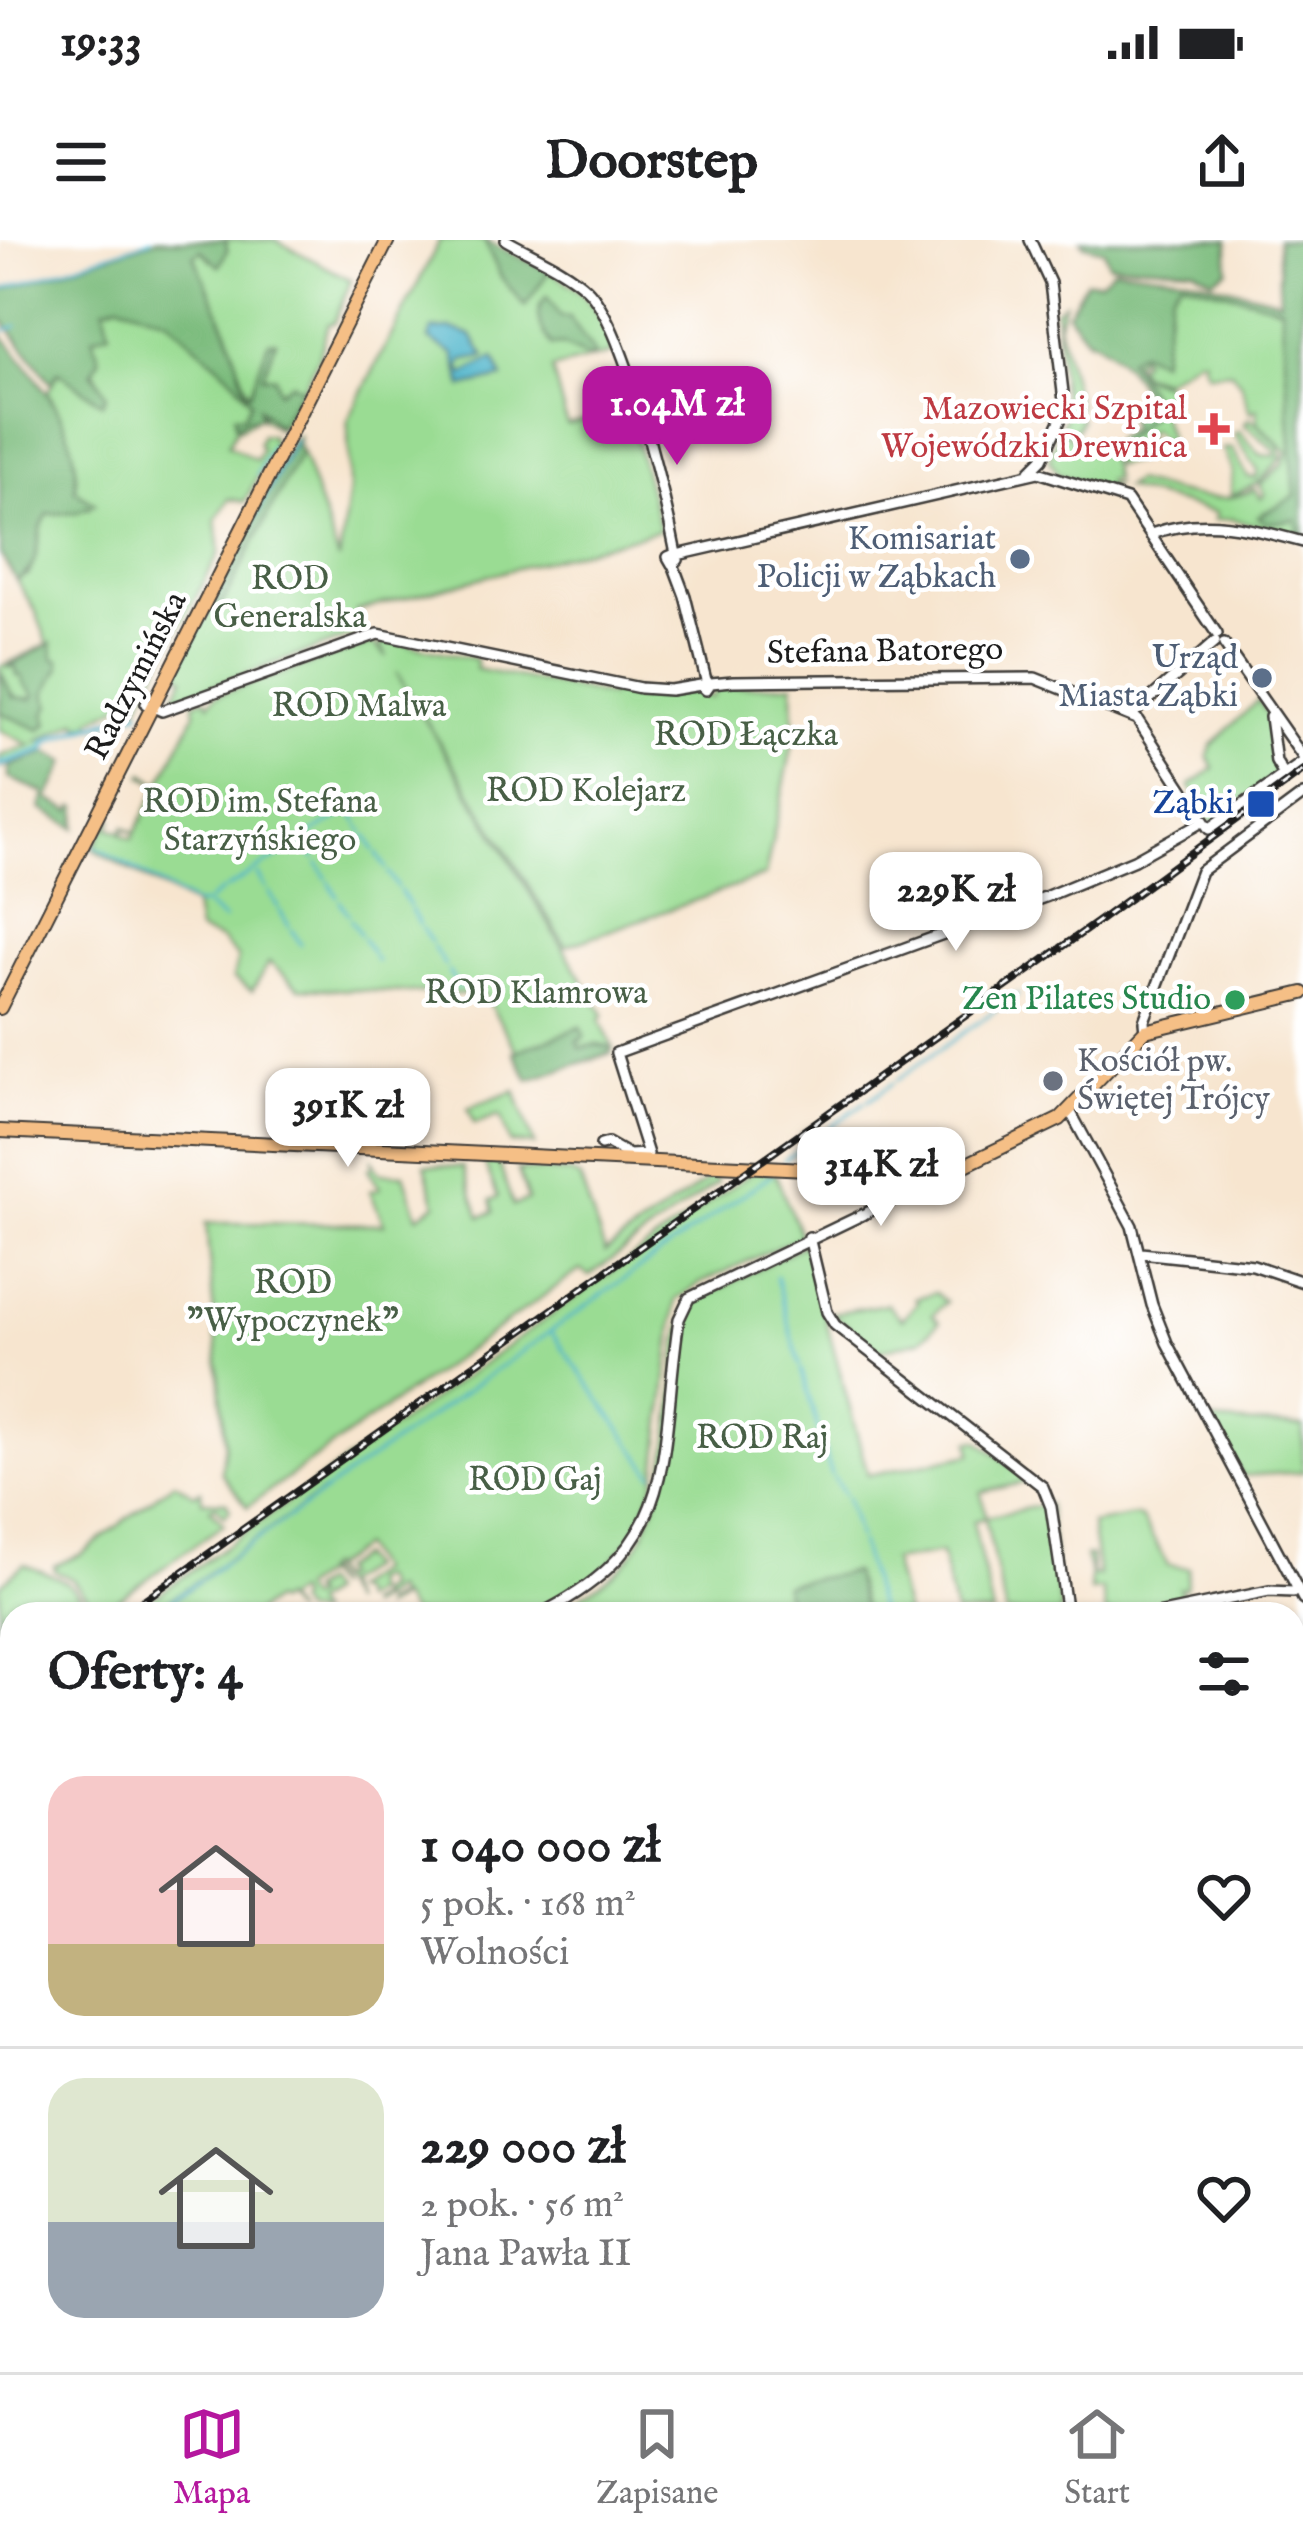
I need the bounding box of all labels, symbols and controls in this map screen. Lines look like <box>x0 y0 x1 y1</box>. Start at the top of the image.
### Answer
text: 19:33 <box>60 14 142 71</box>
text: Doorstep <box>545 128 758 197</box>
icon: menu <box>48 129 114 195</box>
icon: share <box>1189 129 1255 195</box>
pin: 1.04M zł <box>553 366 801 468</box>
text: 1.04M zł <box>609 380 745 429</box>
place label: Mazowiecki Szpital Wojewódzki Drewnica <box>881 389 1188 469</box>
marker: Mazowiecki Szpital Wojewódzki Drewnica <box>1198 413 1230 445</box>
place label: Komisariat Policji w Ząbkach <box>757 519 996 599</box>
marker: Komisariat Policji w Ząbkach <box>1007 546 1033 572</box>
park label: ROD Generalska <box>213 559 367 639</box>
street label: Radzymińska <box>77 584 198 767</box>
street label: Stefana Batorego <box>766 629 1004 675</box>
place label: Urząd Miasta Ząbki <box>1058 638 1238 718</box>
marker: Urząd Miasta Ząbki <box>1249 665 1275 691</box>
park label: ROD Malwa <box>272 686 447 728</box>
park label: ROD Łączka <box>654 715 839 757</box>
park label: ROD Kolejarz <box>486 771 686 813</box>
park label: ROD im. Stefana Starzyńskiego <box>142 782 378 862</box>
place label: Ząbki <box>1153 783 1234 825</box>
marker: Ząbki <box>1245 788 1277 820</box>
pin: 229K zł <box>845 852 1067 954</box>
text: 229K zł <box>896 866 1016 915</box>
park label: ROD Klamrowa <box>424 973 648 1015</box>
place label: Zen Pilates Studio <box>962 979 1211 1021</box>
marker: Zen Pilates Studio <box>1222 987 1248 1013</box>
place label: Kościół pw. Świętej Trójcy <box>1077 1041 1271 1121</box>
pin: 391K zł <box>237 1068 459 1170</box>
marker: Kościół pw. Świętej Trójcy <box>1040 1068 1066 1094</box>
text: 391K zł <box>292 1082 404 1131</box>
pin: 314K zł <box>770 1127 992 1229</box>
text: 314K zł <box>824 1141 938 1190</box>
park label: ROD "Wypoczynek" <box>187 1263 399 1343</box>
park label: ROD Raj <box>696 1418 828 1460</box>
park label: ROD Gaj <box>468 1460 602 1502</box>
icon: filters <box>1191 1641 1257 1707</box>
text: Oferty: 4 <box>48 1642 243 1707</box>
text: 1 040 000 zł <box>420 1815 660 1880</box>
icon: home <box>144 1824 288 1968</box>
icon: heart <box>1191 1863 1257 1929</box>
text: 5 pok. · 168 m² <box>420 1880 636 1929</box>
text: Wolności <box>420 1929 569 1978</box>
text: 229 000 zł <box>420 2116 625 2181</box>
icon: home <box>144 2126 288 2270</box>
icon: heart <box>1191 2165 1257 2231</box>
text: 2 pok. · 56 m² <box>420 2181 624 2230</box>
text: Jana Pawła II <box>420 2230 632 2279</box>
tab: Mapa <box>173 2401 250 2515</box>
tab: Zapisane <box>596 2401 719 2515</box>
tab: Start <box>1064 2401 1130 2515</box>

